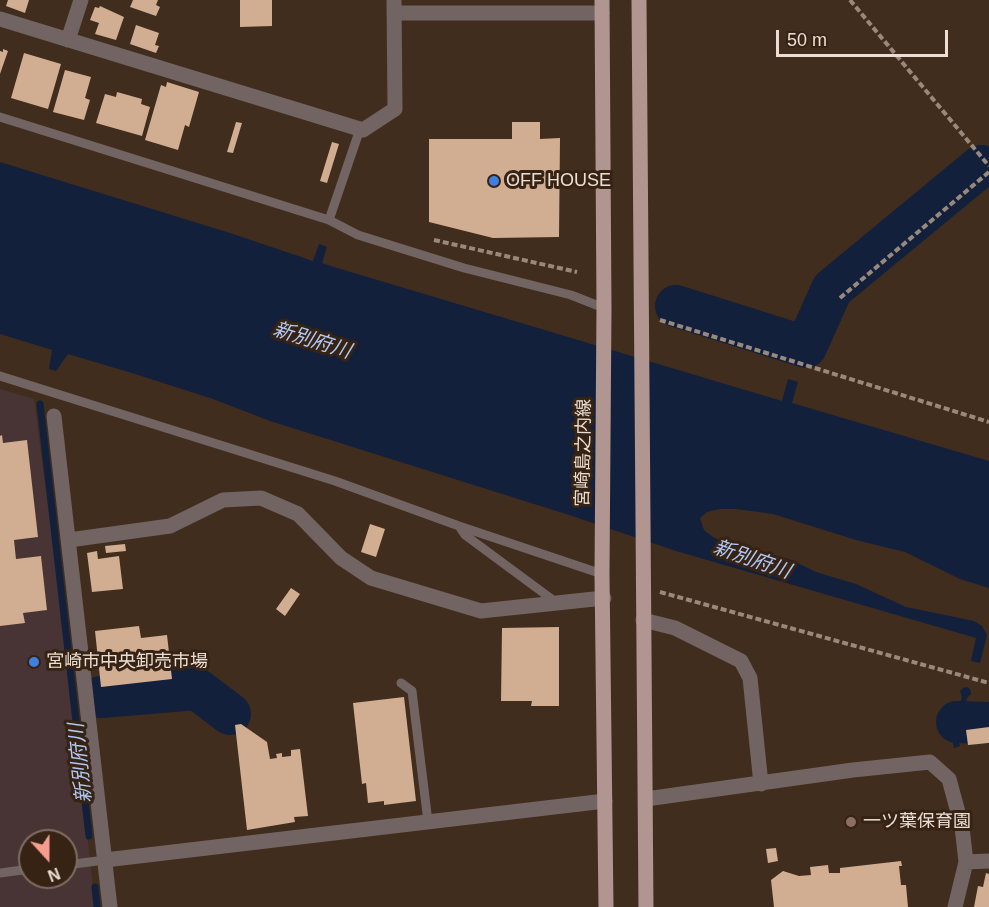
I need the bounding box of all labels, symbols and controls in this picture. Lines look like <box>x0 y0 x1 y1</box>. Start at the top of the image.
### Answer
scale bar <box>779 18 952 56</box>
text: 50 m <box>787 30 827 50</box>
place label: OFF HOUSE <box>506 170 611 192</box>
marker: OFF HOUSE <box>487 174 501 188</box>
water label: 新別府川 <box>270 318 354 364</box>
street label: 宮崎島之内線 <box>572 399 596 507</box>
water label: 新別府川 <box>710 536 794 584</box>
place label: 宮崎市中央卸売市場 <box>46 651 208 673</box>
marker: 宮崎市中央卸売市場 <box>27 655 41 669</box>
water label: 新別府川 <box>65 722 97 804</box>
place label: 一ツ葉保育園 <box>863 811 971 833</box>
marker: 一ツ葉保育園 <box>844 815 858 829</box>
north arrow <box>18 829 78 889</box>
text: N <box>45 864 62 884</box>

